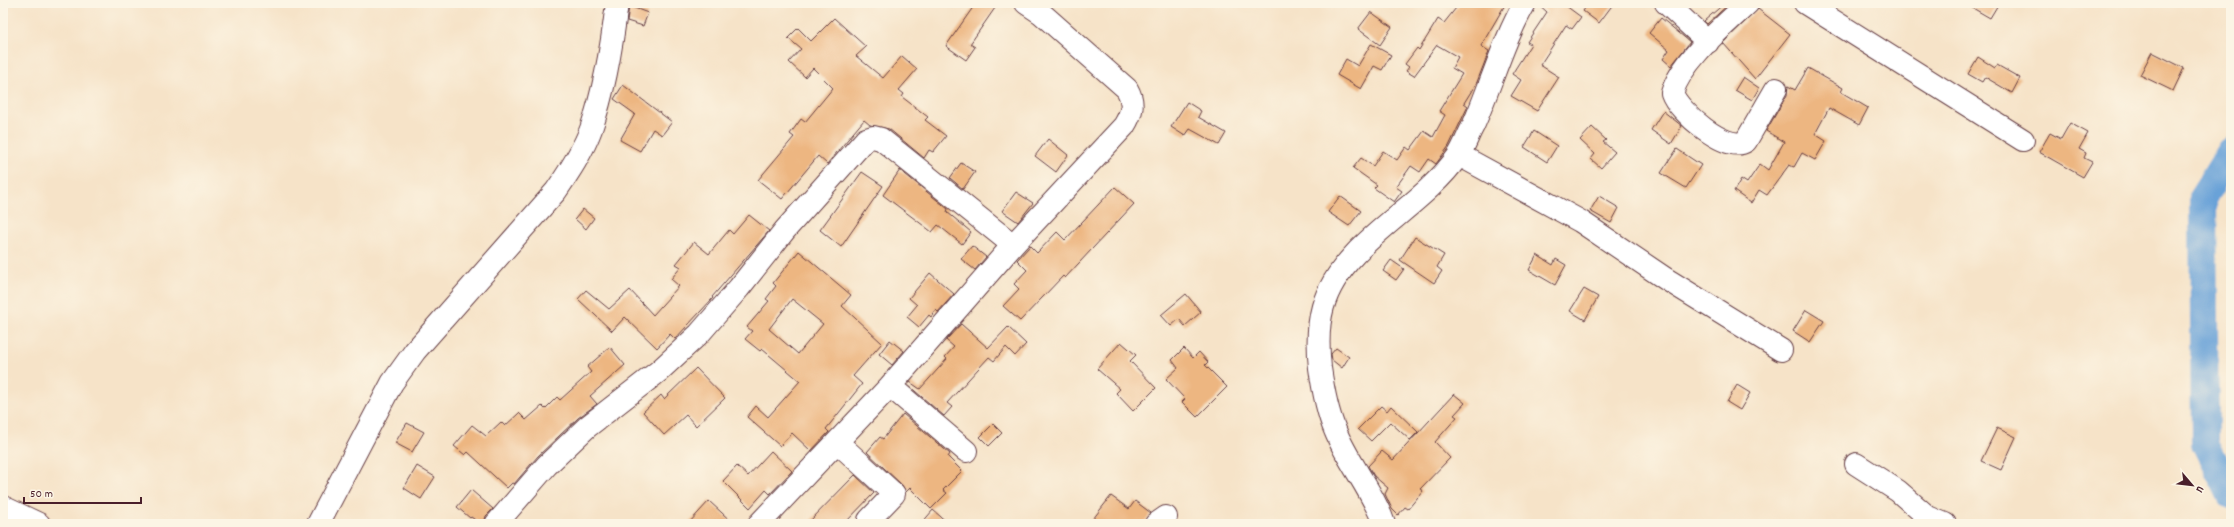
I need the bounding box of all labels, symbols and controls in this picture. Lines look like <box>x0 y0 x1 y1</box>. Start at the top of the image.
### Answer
north arrow <box>2172 465 2212 505</box>
scale bar <box>24 479 141 505</box>
text: U <box>2191 483 2207 495</box>
text: 50 m <box>30 486 53 503</box>

